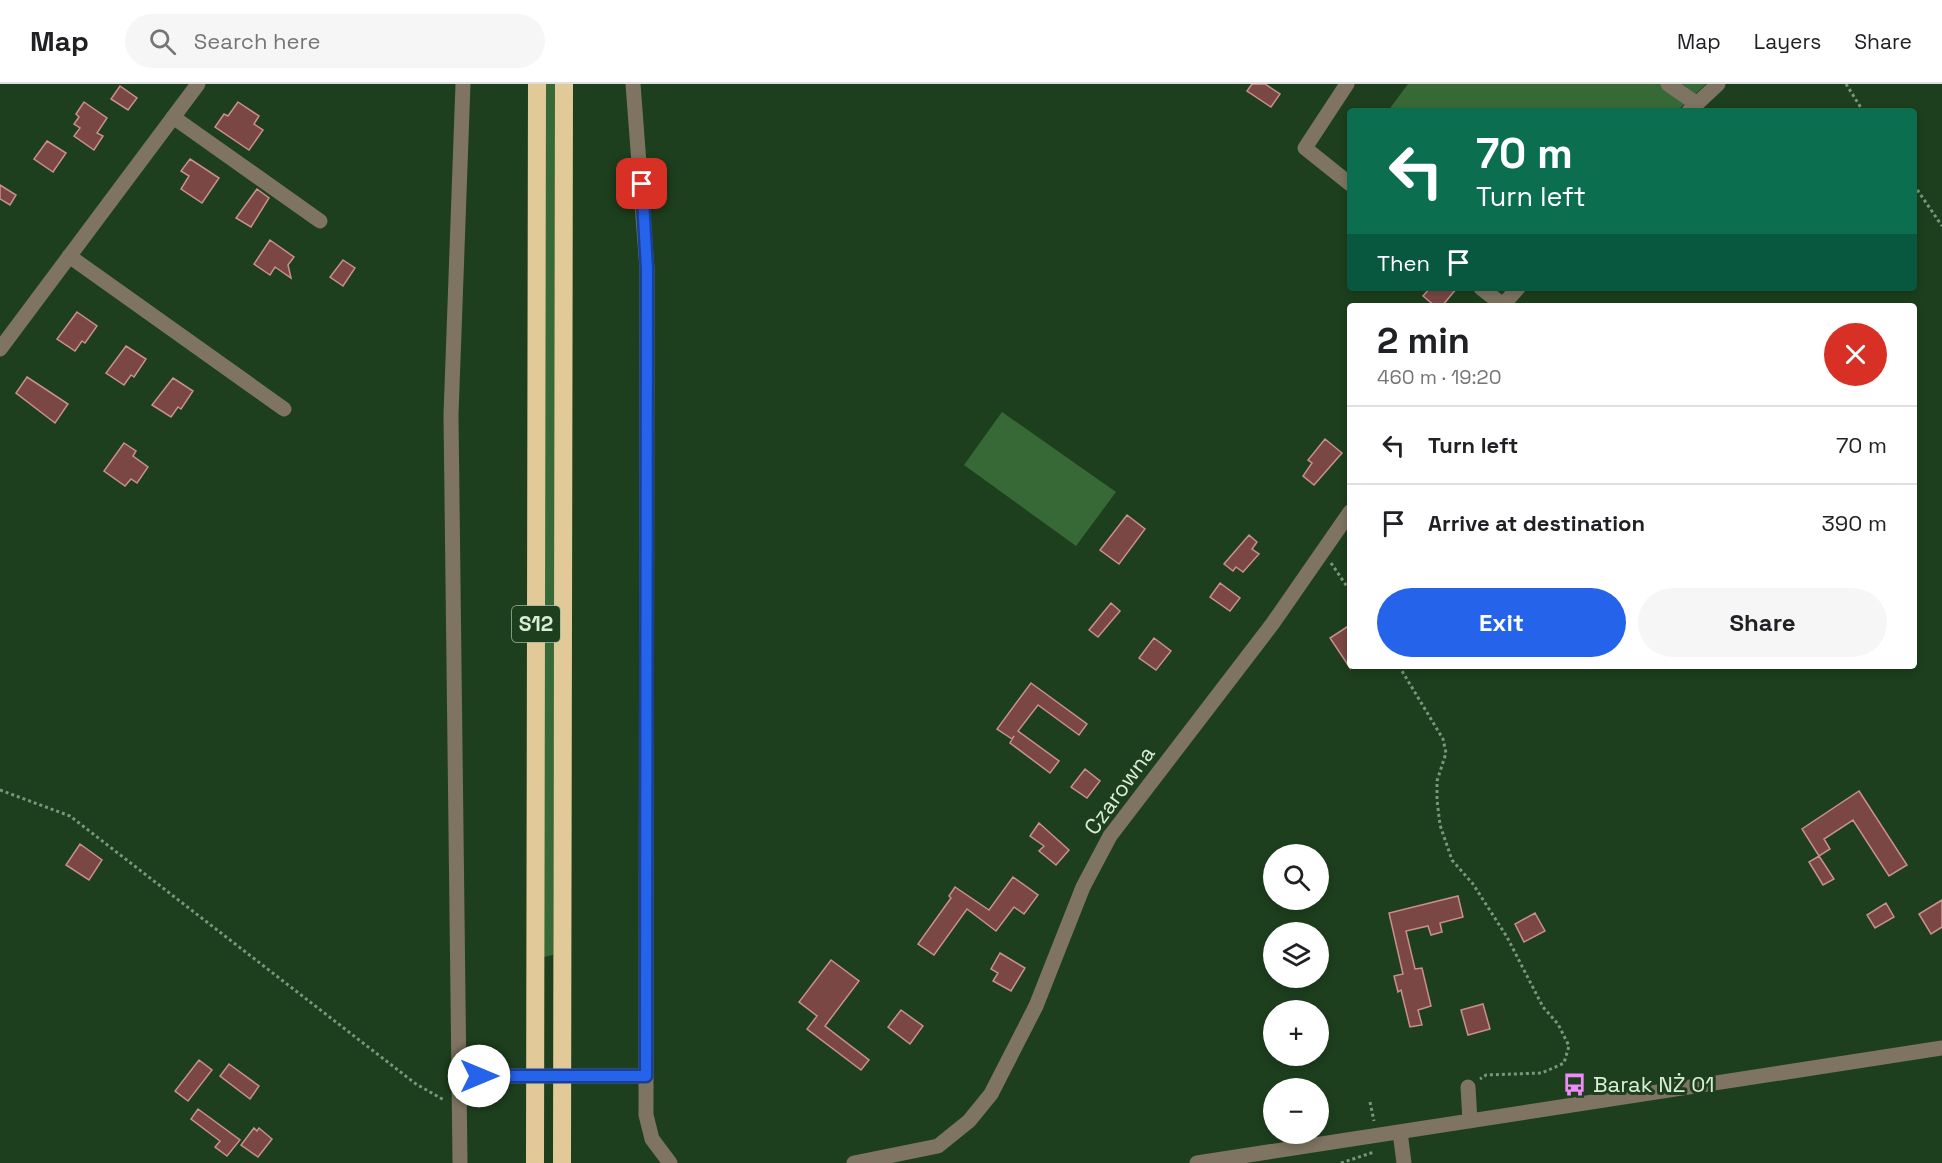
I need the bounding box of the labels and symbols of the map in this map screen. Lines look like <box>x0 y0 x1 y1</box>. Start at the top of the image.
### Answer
pin <box>616 158 667 209</box>
road number: S12 <box>512 606 560 642</box>
street label: Czarowna <box>1077 740 1161 840</box>
position arrow <box>447 1044 511 1108</box>
place label: Barak NŻ 01 <box>1593 1070 1715 1098</box>
bus stop icon: Barak NŻ 01 <box>1562 1071 1588 1097</box>

